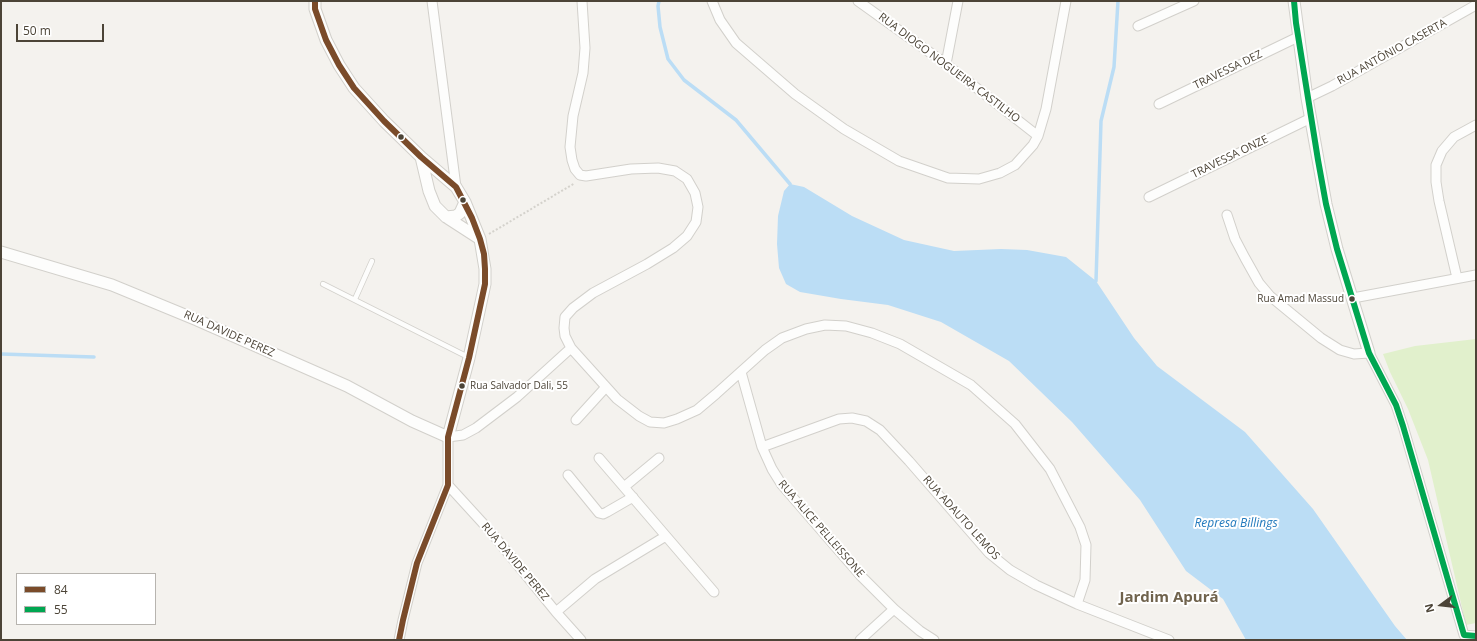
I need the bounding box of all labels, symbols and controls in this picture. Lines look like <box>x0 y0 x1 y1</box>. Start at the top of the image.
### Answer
street label: RUA DIOGO NOGUEIRA CASTILHO <box>876 10 1022 126</box>
scale bar <box>18 16 106 42</box>
street label: RUA ANTÔNIO CASERTA <box>1335 16 1449 88</box>
text: 50 m <box>23 22 51 39</box>
street label: TRAVESSA DEZ <box>1192 48 1264 92</box>
unlabelled marker <box>396 132 406 142</box>
street label: TRAVESSA ONZE <box>1190 133 1270 181</box>
unlabelled marker <box>458 195 468 205</box>
place label: Rua Amad Massud <box>1257 293 1344 305</box>
marker: Rua Amad Massud <box>1347 294 1357 304</box>
street label: RUA DAVIDE PEREZ <box>182 308 276 360</box>
place label: Rua Salvador Dali, 55 <box>470 380 568 392</box>
marker: Rua Salvador Dali, 55 <box>457 381 467 391</box>
street label: RUA ADAUTO LEMOS <box>920 473 1002 563</box>
street label: RUA ALICE PELLEISSONE <box>775 478 867 580</box>
water label: Represa Billings <box>1194 517 1278 531</box>
street label: RUA DAVIDE PEREZ <box>478 520 552 604</box>
legend <box>16 573 156 625</box>
text: 84 <box>54 581 68 598</box>
north arrow <box>1421 585 1461 625</box>
district label: Jardim Apurá <box>1119 589 1219 607</box>
text: 55 <box>54 601 68 618</box>
text: N <box>1421 602 1437 615</box>

